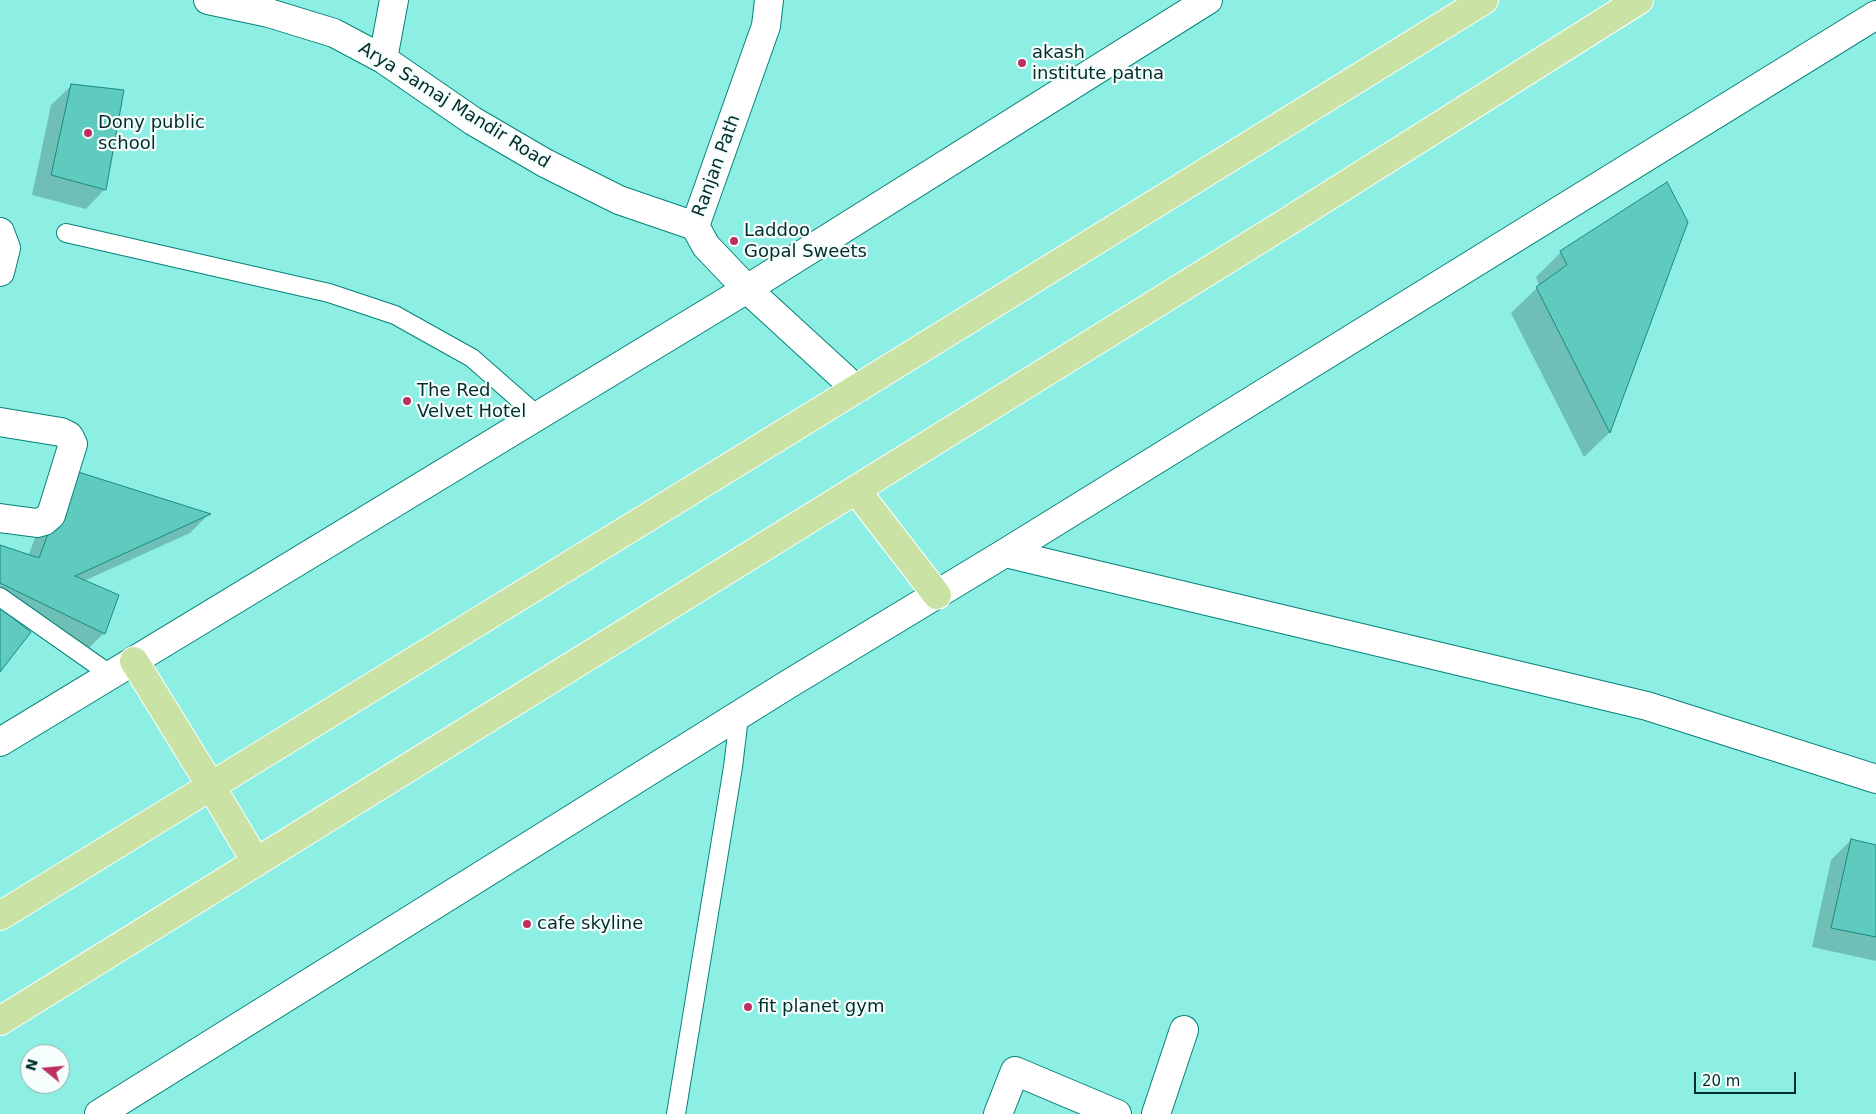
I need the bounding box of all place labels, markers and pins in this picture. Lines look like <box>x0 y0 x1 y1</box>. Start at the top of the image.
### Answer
place label: akash institute patna <box>1032 42 1164 84</box>
marker: akash institute patna <box>1016 57 1028 69</box>
place label: Dony public school <box>98 112 205 154</box>
marker: Dony public school <box>82 127 94 139</box>
place label: Laddoo Gopal Sweets <box>744 220 867 262</box>
marker: Laddoo Gopal Sweets <box>728 235 740 247</box>
place label: The Red Velvet Hotel <box>417 380 526 422</box>
marker: The Red Velvet Hotel <box>401 395 413 407</box>
place label: cafe skyline <box>537 913 643 935</box>
marker: cafe skyline <box>521 918 533 930</box>
place label: fit planet gym <box>758 996 884 1018</box>
marker: fit planet gym <box>742 1001 754 1013</box>

